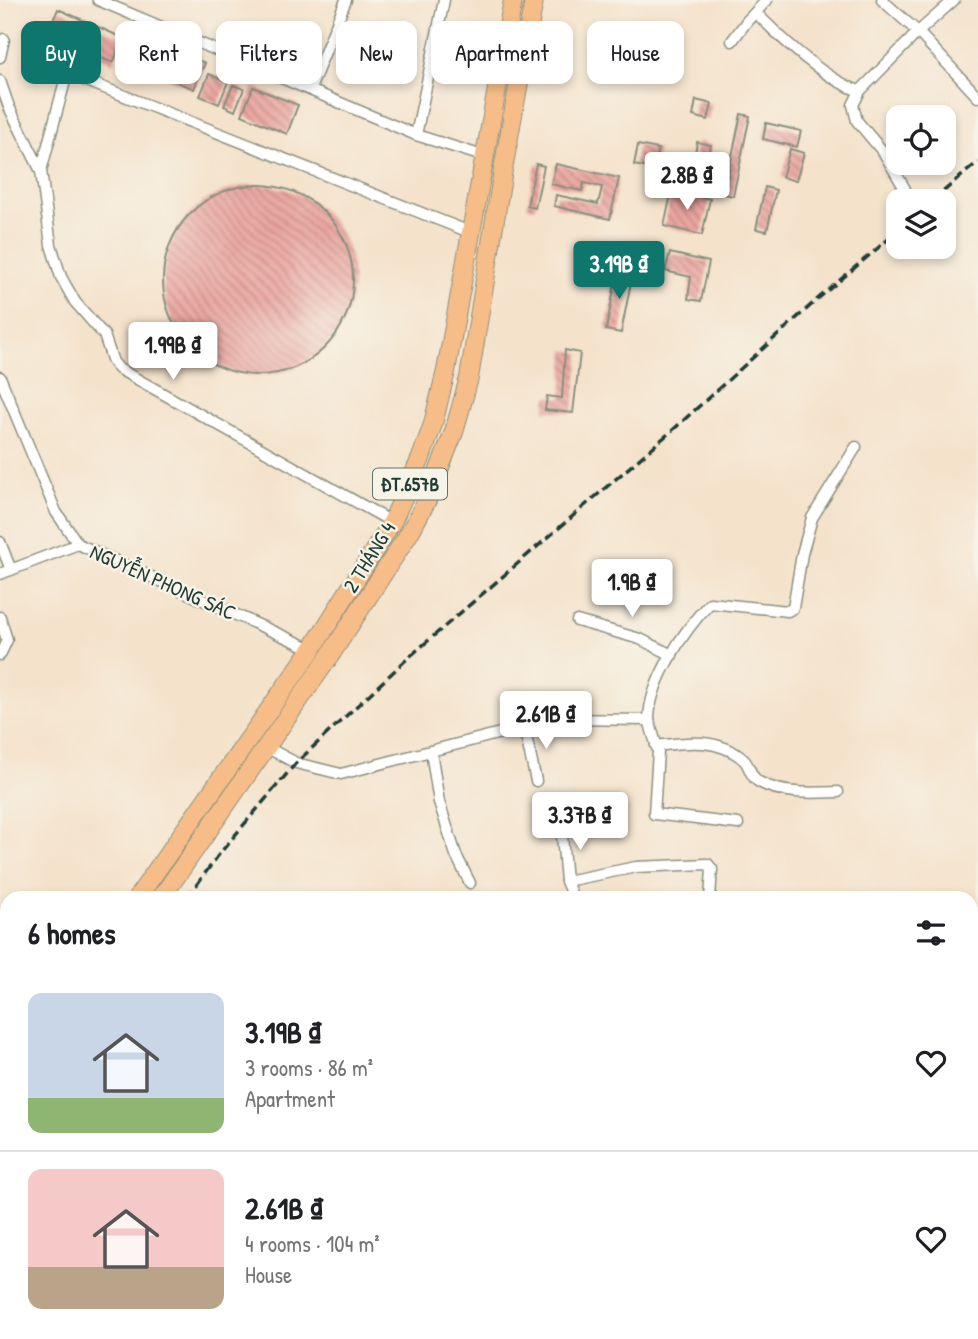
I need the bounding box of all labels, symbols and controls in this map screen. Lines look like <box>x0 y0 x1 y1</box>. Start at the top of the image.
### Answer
chip: Buy <box>21 21 101 84</box>
chip: Rent <box>115 21 202 84</box>
chip: Filters <box>216 21 322 84</box>
chip: New <box>336 21 417 84</box>
chip: Apartment <box>431 21 573 84</box>
chip: House <box>587 21 684 84</box>
map controls <box>886 105 956 259</box>
button: locate <box>886 105 956 175</box>
pin: 2.8B ₫ <box>630 152 744 212</box>
text: 2.8B ₫ <box>661 159 713 190</box>
button: layers <box>886 189 956 259</box>
pin: 3.19B ₫ <box>554 242 684 301</box>
text: 3.19B ₫ <box>589 248 649 279</box>
pin: 1.99B ₫ <box>108 322 238 382</box>
text: 1.99B ₫ <box>144 329 202 360</box>
road number: ĐT.657B <box>373 468 447 499</box>
street label: 2 THÁNG 4 <box>336 516 402 598</box>
street label: NGUYỄN PHONG SÁC <box>86 537 240 627</box>
pin: 1.9B ₫ <box>575 560 689 619</box>
text: 1.9B ₫ <box>608 566 656 597</box>
pin: 2.61B ₫ <box>481 692 611 751</box>
text: 2.61B ₫ <box>516 698 576 729</box>
pin: 3.37B ₫ <box>515 792 645 852</box>
text: 3.37B ₫ <box>548 799 612 830</box>
text: 6 homes <box>28 913 115 953</box>
icon: filters <box>912 914 950 952</box>
text: 3.19B ₫ <box>245 1012 322 1052</box>
icon: home <box>84 1021 168 1105</box>
icon: heart <box>912 1044 950 1082</box>
text: 3 rooms · 86 m² <box>245 1052 373 1083</box>
text: Apartment <box>245 1083 335 1114</box>
text: 2.61B ₫ <box>245 1188 324 1228</box>
icon: home <box>84 1197 168 1281</box>
icon: heart <box>912 1220 950 1258</box>
text: 4 rooms · 104 m² <box>245 1228 379 1259</box>
text: House <box>245 1259 292 1290</box>

